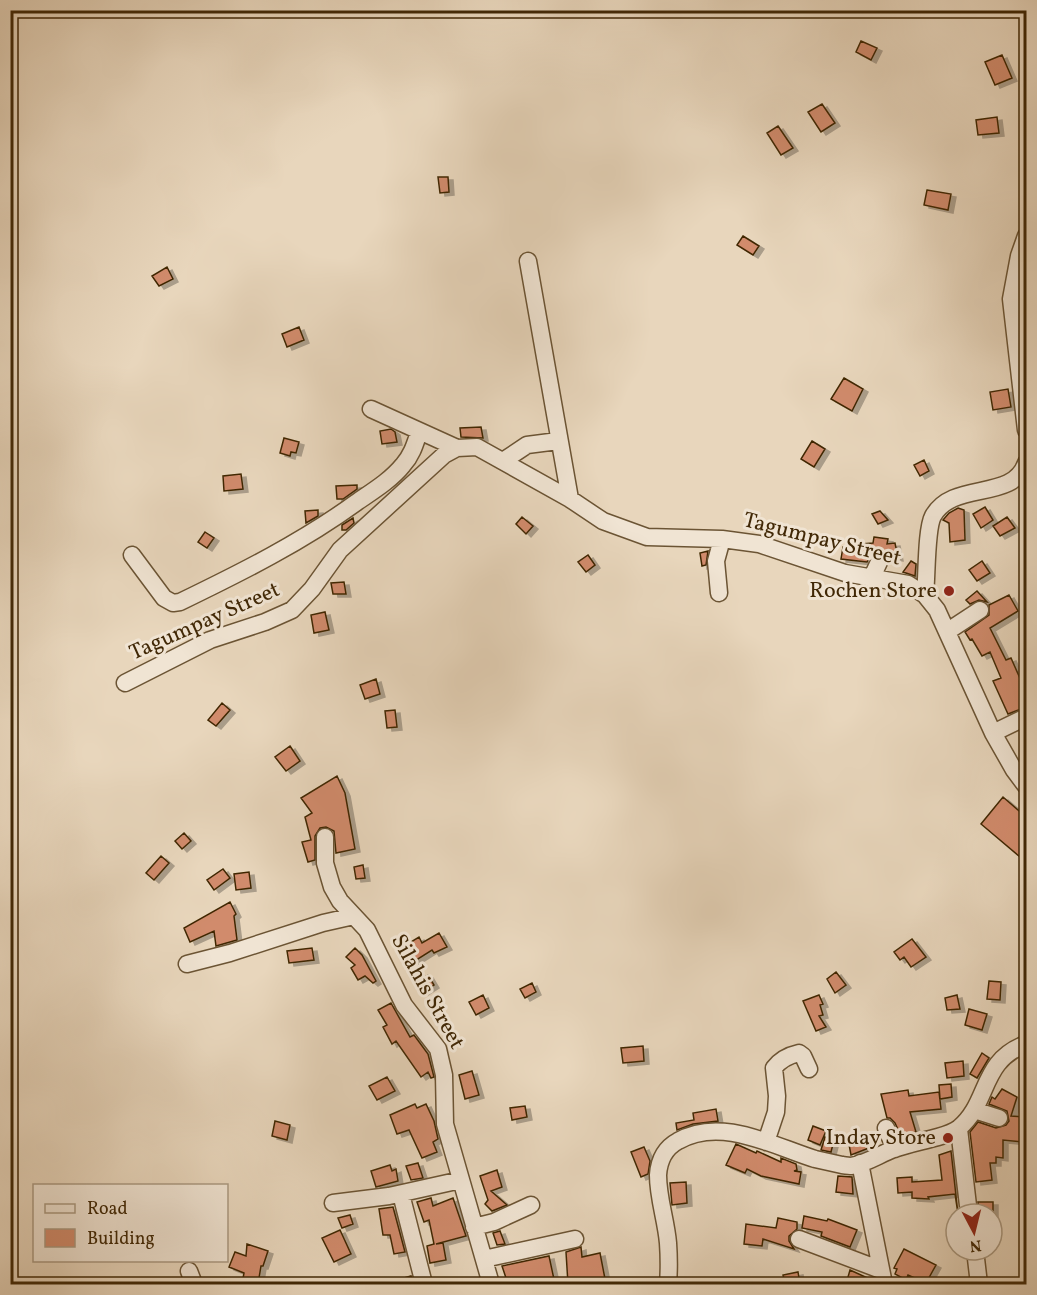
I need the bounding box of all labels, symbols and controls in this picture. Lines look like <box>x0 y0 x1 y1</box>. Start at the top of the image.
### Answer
street label: Tagumpay Street <box>740 505 905 575</box>
street label: Tagumpay Street <box>125 575 285 669</box>
place label: Rochen Store <box>809 576 937 607</box>
marker: Rochen Store <box>942 584 956 598</box>
street label: Silahis Street <box>383 929 472 1056</box>
place label: Inday Store <box>826 1123 936 1154</box>
marker: Inday Store <box>941 1131 955 1145</box>
legend <box>33 1184 228 1262</box>
text: Road <box>87 1197 128 1222</box>
north arrow <box>944 1202 1004 1262</box>
text: Building <box>87 1227 155 1252</box>
text: N <box>968 1233 983 1257</box>

